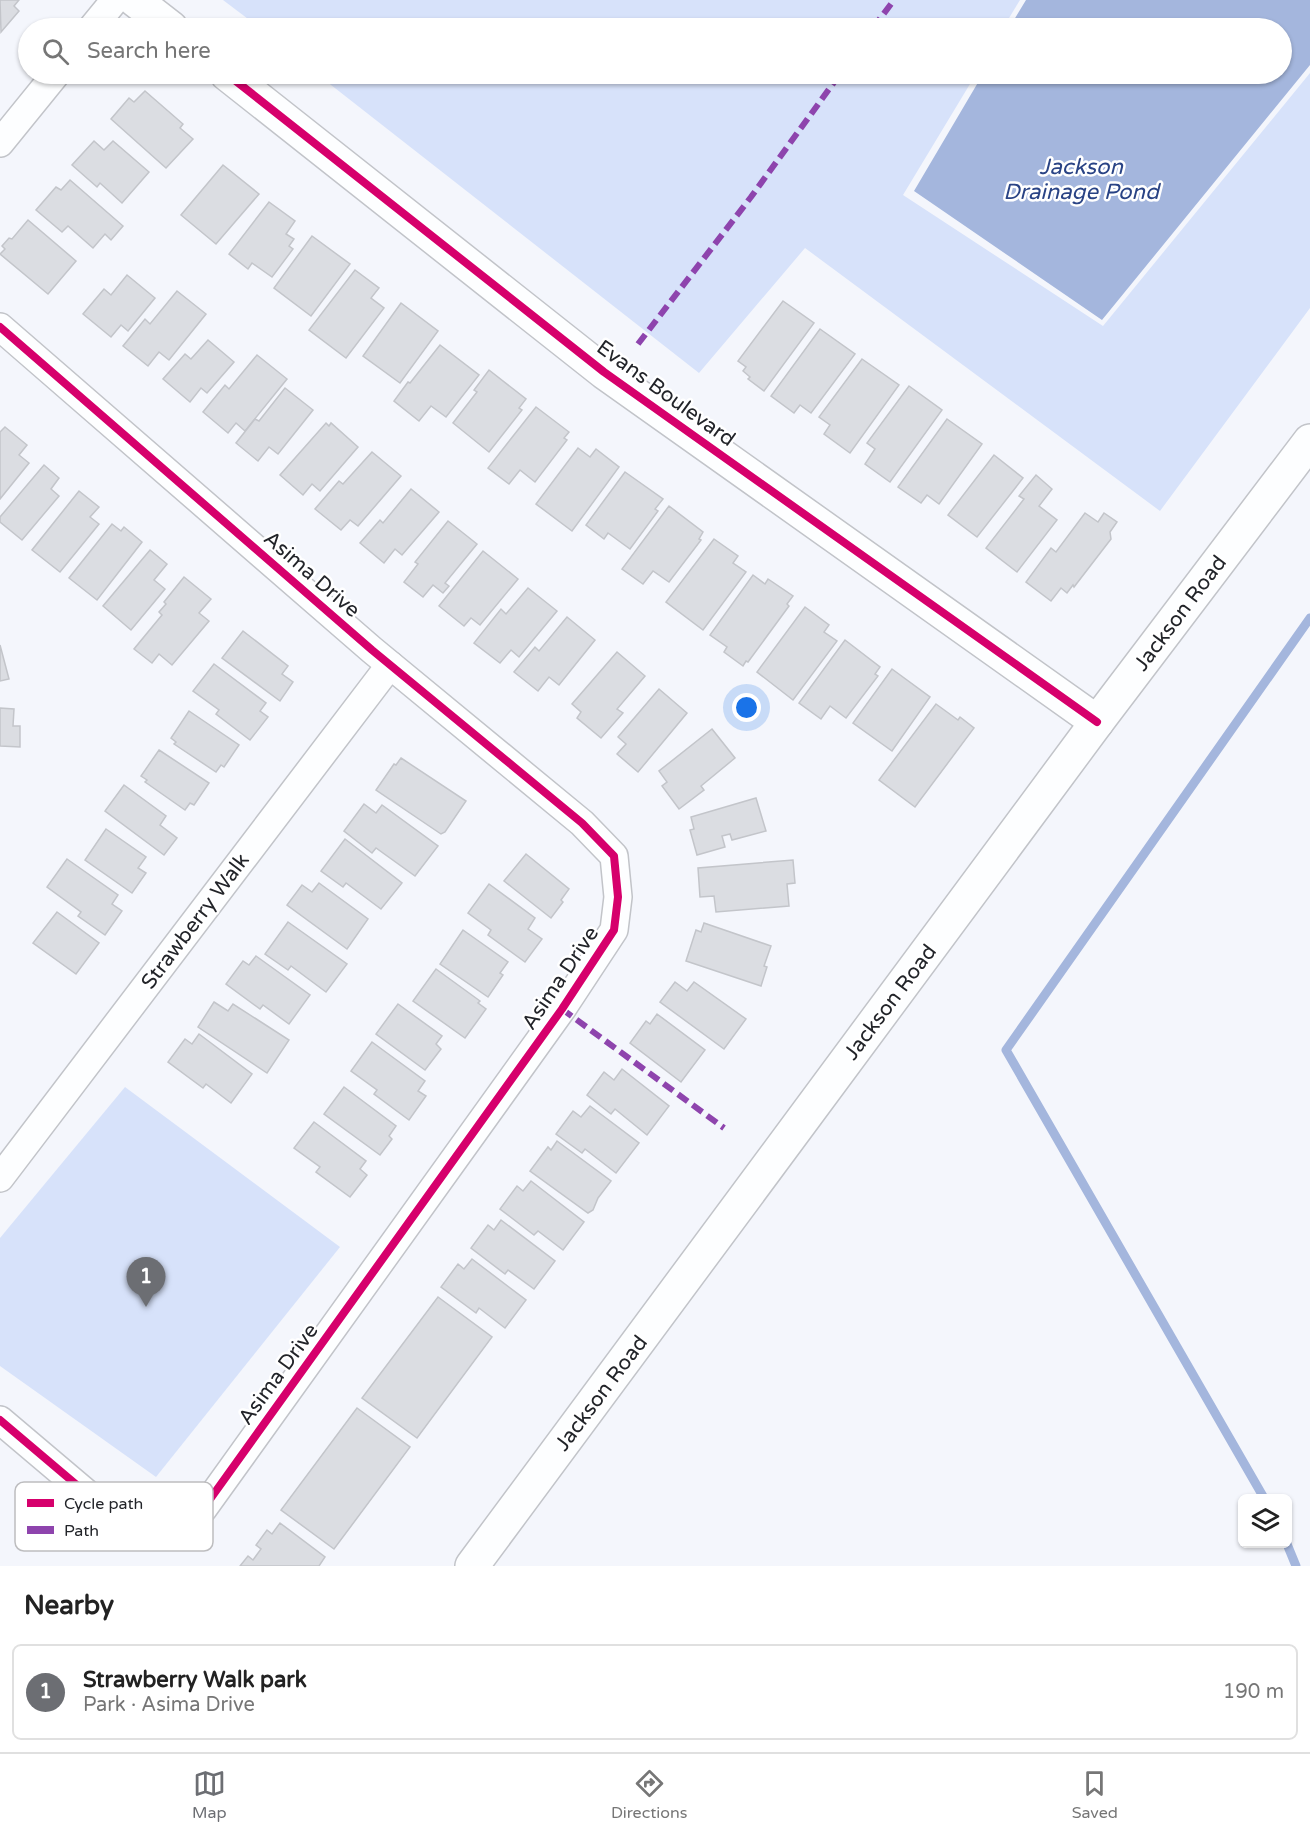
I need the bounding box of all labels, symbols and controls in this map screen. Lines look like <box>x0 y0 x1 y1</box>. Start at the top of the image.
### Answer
search box <box>18 18 1292 84</box>
icon: search <box>39 35 72 68</box>
text: Search here <box>87 38 211 64</box>
water label: Jackson Drainage Pond <box>1003 154 1162 205</box>
street label: Evans Boulevard <box>592 335 740 452</box>
street label: Asima Drive <box>258 526 365 623</box>
street label: Jackson Road <box>1129 551 1232 676</box>
your location <box>732 693 761 722</box>
street label: Strawberry Walk <box>136 848 255 994</box>
street label: Asima Drive <box>517 922 604 1035</box>
street label: Jackson Road <box>839 940 942 1065</box>
pin: 1 <box>126 1258 166 1307</box>
street label: Asima Drive <box>233 1319 324 1430</box>
street label: Jackson Road <box>550 1331 653 1456</box>
legend <box>15 1482 213 1551</box>
text: Cycle path <box>64 1494 143 1514</box>
map controls <box>1238 1494 1292 1548</box>
button: layers <box>1238 1494 1292 1548</box>
text: Path <box>64 1521 99 1541</box>
text: Nearby <box>24 1590 114 1621</box>
text: Strawberry Walk park <box>83 1667 307 1693</box>
text: 1 <box>39 1680 52 1704</box>
text: 190 m <box>1223 1680 1284 1704</box>
text: Park · Asima Drive <box>83 1693 255 1717</box>
tab: Map <box>192 1767 227 1823</box>
tab: Directions <box>611 1767 687 1823</box>
tab: Saved <box>1072 1767 1118 1823</box>

